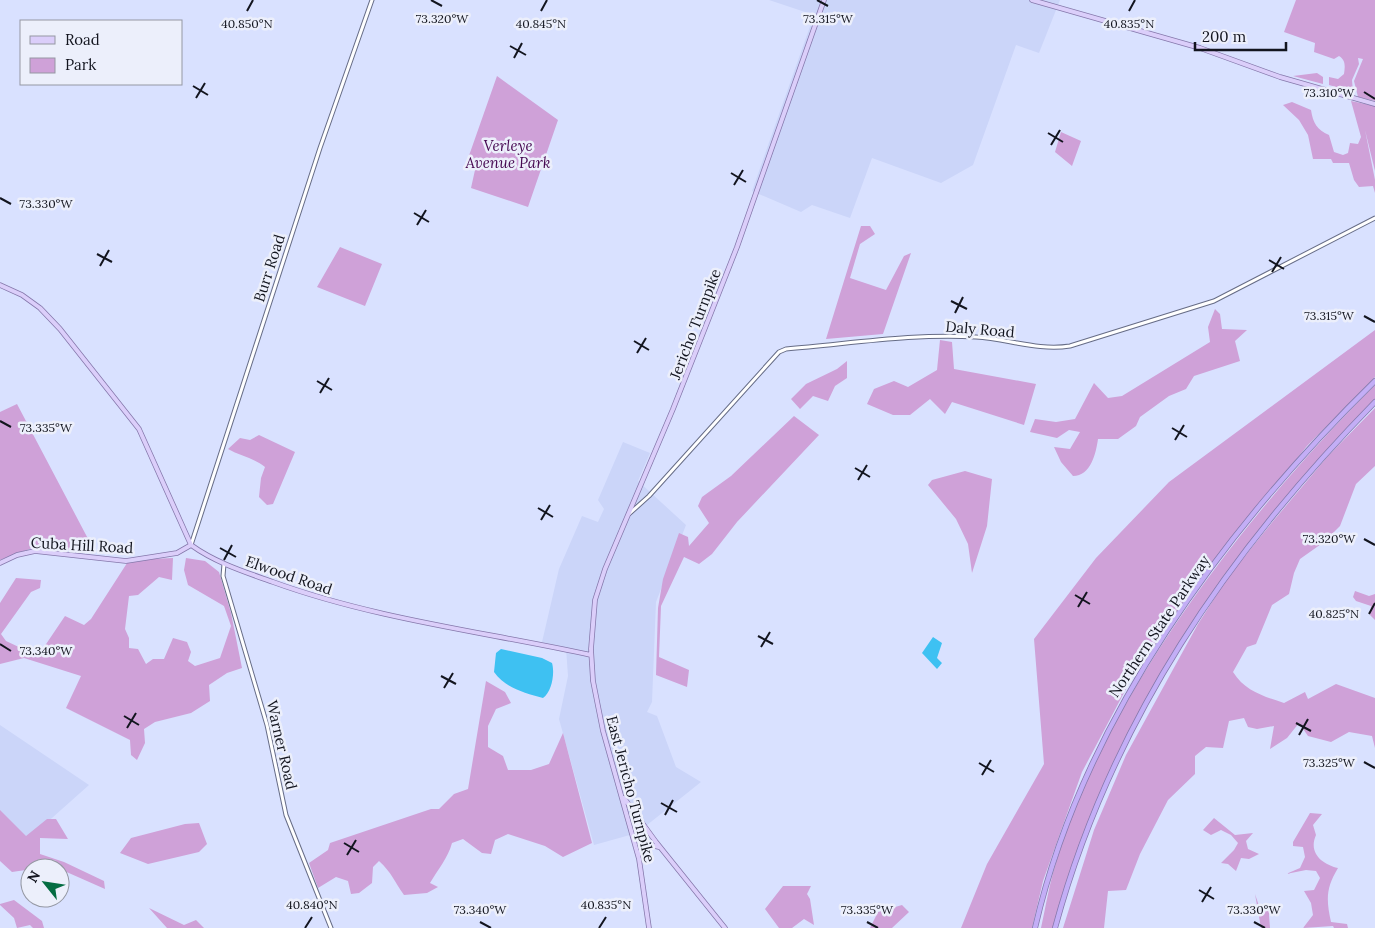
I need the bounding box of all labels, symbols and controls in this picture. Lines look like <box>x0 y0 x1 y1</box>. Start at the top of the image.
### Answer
text: 73.320°W <box>416 11 469 26</box>
text: 73.315°W <box>803 11 854 26</box>
text: 40.850°N <box>221 16 273 31</box>
text: 40.845°N <box>516 16 566 31</box>
text: 40.835°N <box>1104 16 1154 31</box>
legend <box>20 20 182 85</box>
scale bar <box>1195 20 1286 52</box>
text: 200 m <box>1202 27 1246 46</box>
text: Road <box>65 30 100 49</box>
text: Park <box>65 55 96 74</box>
text: 73.310°W <box>1304 85 1355 100</box>
park label: Verleye Avenue Park <box>465 136 551 172</box>
text: 73.330°W <box>20 196 73 211</box>
street label: Burr Road <box>249 232 289 304</box>
street label: Jericho Turnpike <box>665 266 725 383</box>
text: 73.315°W <box>1304 308 1355 323</box>
street label: Daly Road <box>945 317 1015 341</box>
text: 73.335°W <box>20 420 73 435</box>
text: 73.320°W <box>1303 531 1356 546</box>
street label: Cuba Hill Road <box>30 533 134 557</box>
street label: Elwood Road <box>243 551 335 599</box>
street label: Northern State Parkway <box>1104 551 1214 701</box>
text: 40.825°N <box>1309 606 1359 621</box>
text: 73.340°W <box>20 643 73 658</box>
street label: Warner Road <box>263 698 302 792</box>
street label: East Jericho Turnpike <box>602 714 660 864</box>
text: 73.325°W <box>1303 755 1356 770</box>
north arrow <box>20 858 70 908</box>
text: N <box>23 867 44 886</box>
text: 40.840°N <box>286 897 338 912</box>
text: 40.835°N <box>581 897 631 912</box>
text: 73.340°W <box>454 902 507 917</box>
text: 73.335°W <box>841 902 894 917</box>
text: 73.330°W <box>1228 902 1281 917</box>

